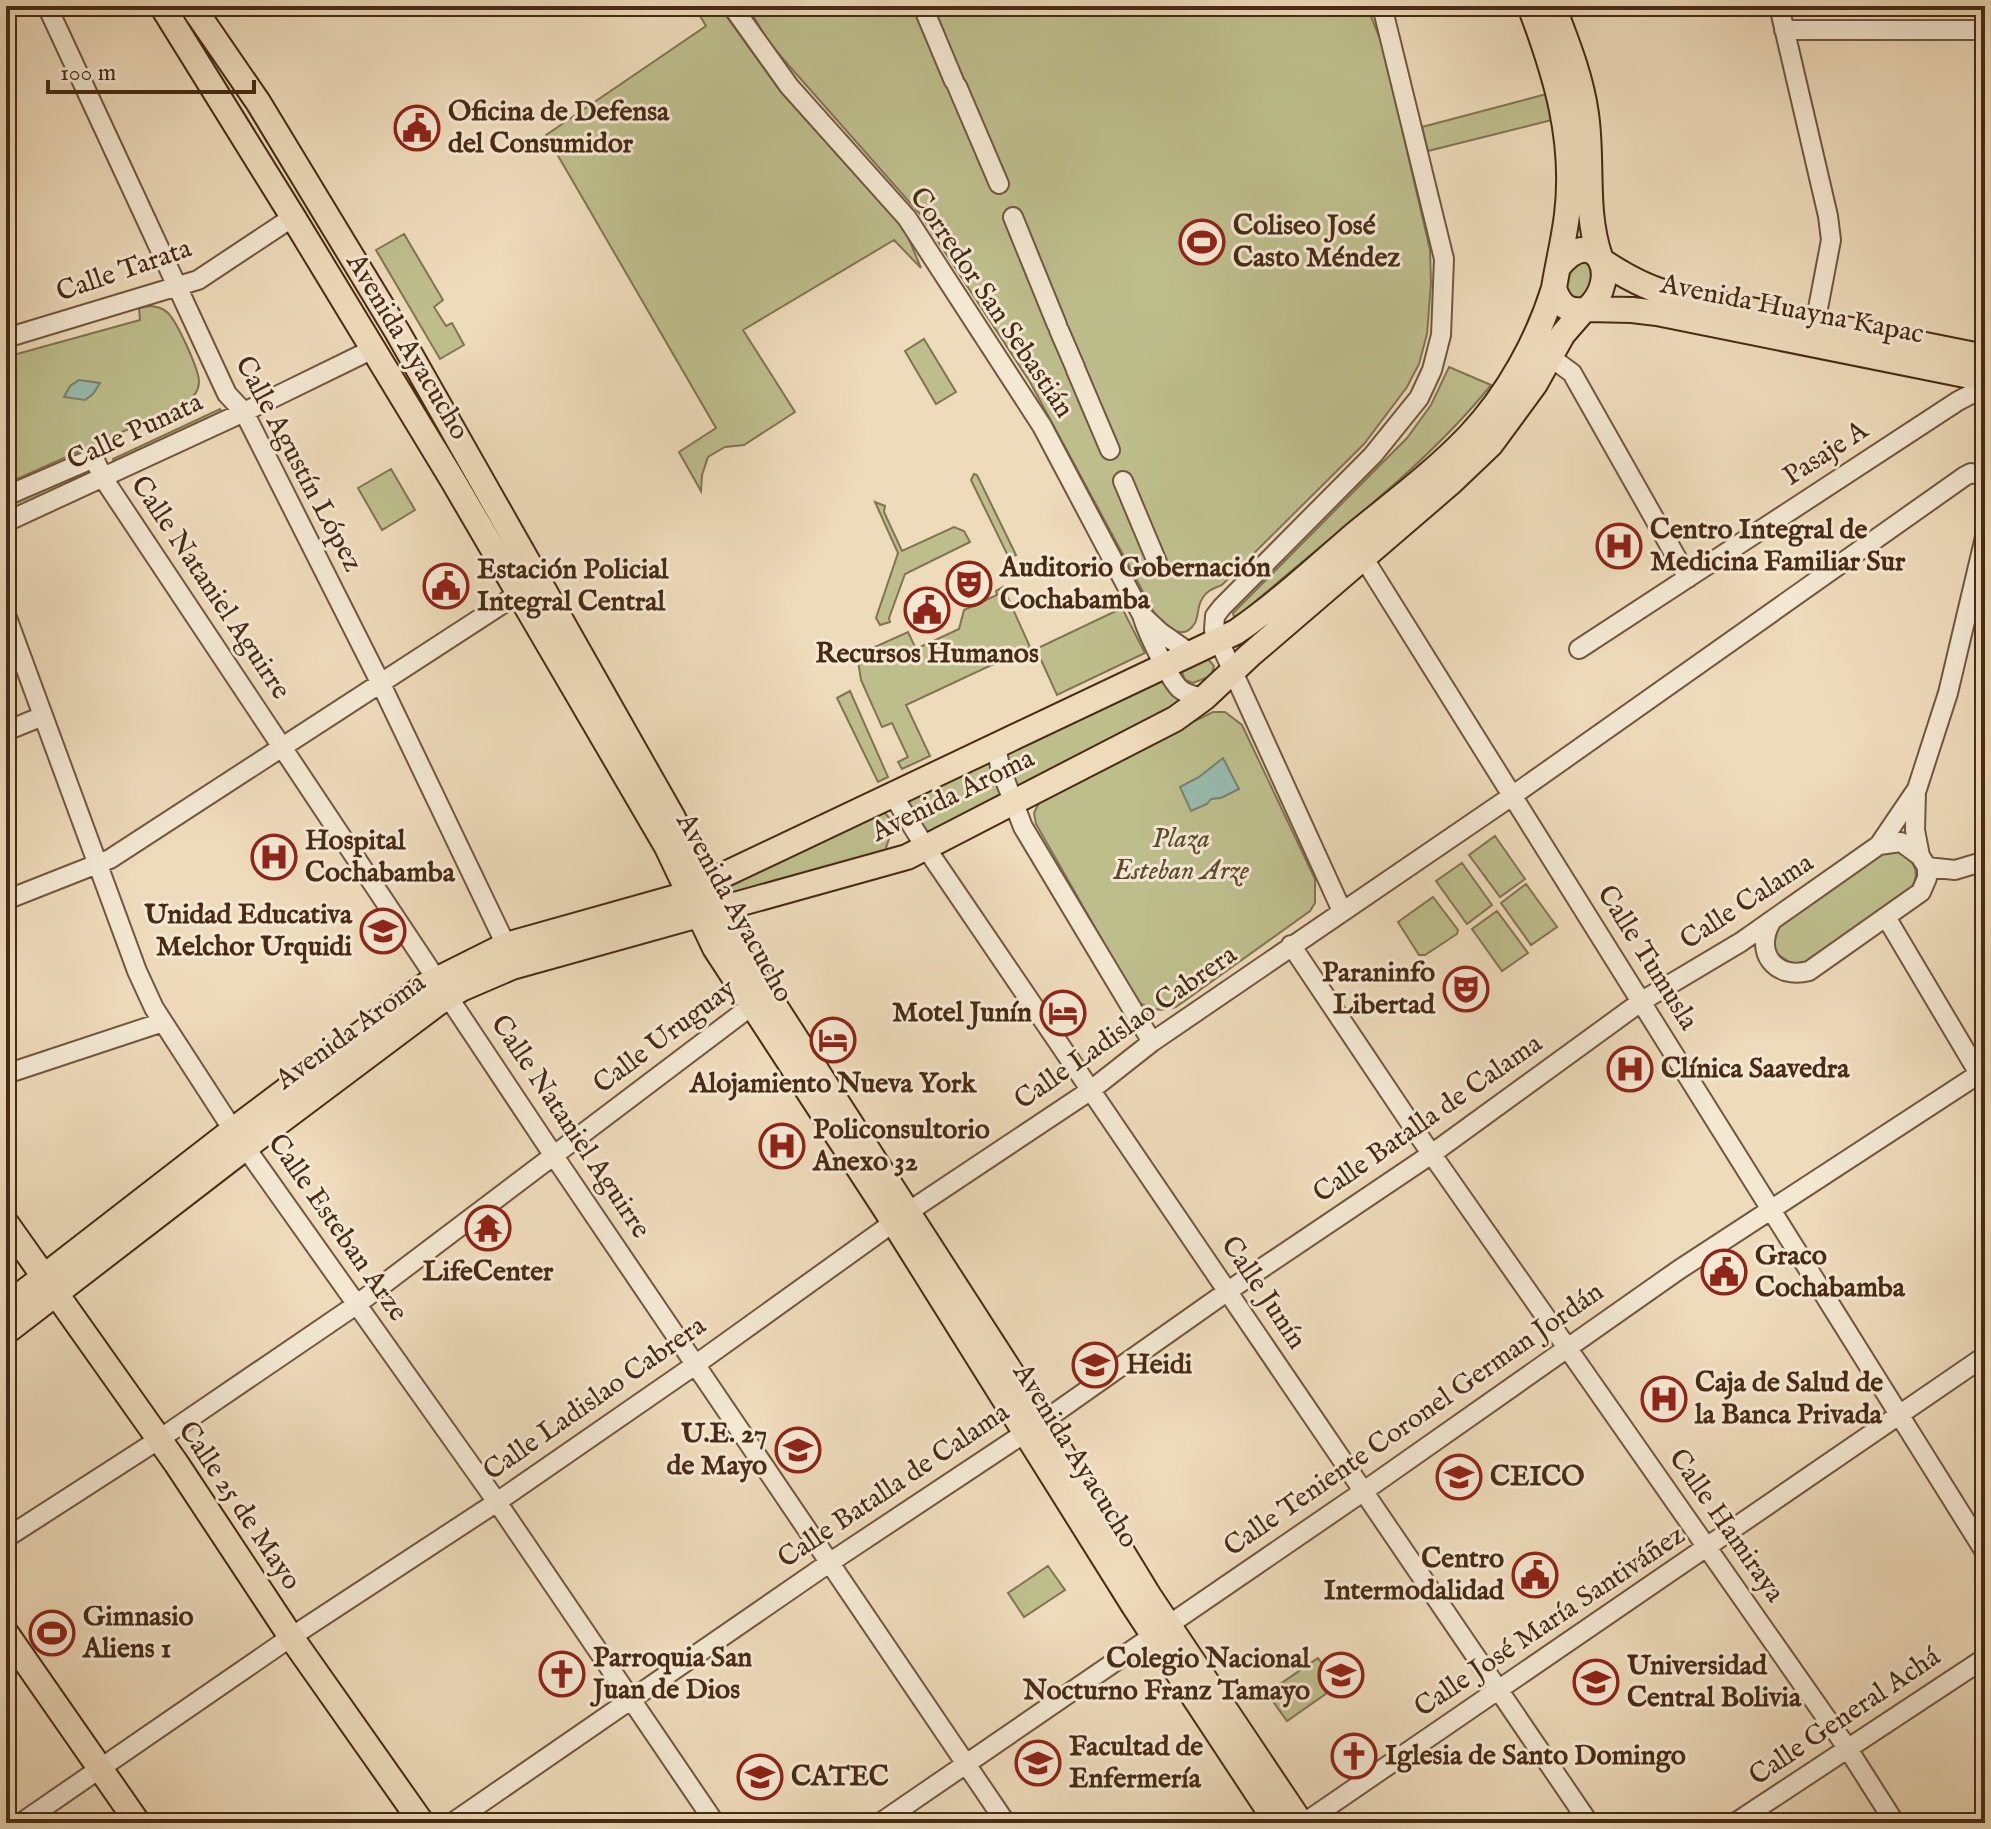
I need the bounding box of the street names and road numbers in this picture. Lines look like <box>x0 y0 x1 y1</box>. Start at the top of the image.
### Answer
street label: Corredor San Sebastián <box>901 181 1081 425</box>
street label: Calle Tarata <box>52 231 197 310</box>
street label: Avenida Ayacucho <box>337 247 476 447</box>
street label: Avenida Huayna Kapac <box>1656 267 1927 353</box>
street label: Calle Agustín López <box>226 350 370 578</box>
street label: Calle Punata <box>62 385 209 479</box>
street label: Pasaje A <box>1777 413 1876 494</box>
street label: Calle Nataniel Aguirre <box>122 470 298 707</box>
street label: Avenida Aroma <box>865 741 1041 851</box>
street label: Avenida Ayacucho <box>667 806 801 1009</box>
street label: Calle Calama <box>1674 845 1821 958</box>
street label: Calle Tumusla <box>1589 879 1706 1038</box>
street label: Calle Ladislao Cabrera <box>1008 937 1245 1118</box>
street label: Avenida Aroma <box>268 965 434 1099</box>
street label: Calle Uruguay <box>587 972 743 1102</box>
street label: Calle Nataniel Aguirre <box>482 1009 658 1246</box>
street label: Calle Batalla de Calama <box>1307 1026 1550 1211</box>
street label: Calle Esteban Arze <box>259 1127 415 1329</box>
street label: Calle Junín <box>1212 1230 1314 1356</box>
street label: Calle Teniente Coronel German Jordán <box>1217 1275 1611 1565</box>
street label: Calle Ladislao Cabrera <box>477 1308 714 1489</box>
street label: Avenida Ayacucho <box>1004 1356 1146 1555</box>
street label: Calle Batalla de Calama <box>772 1395 1017 1576</box>
street label: Calle 25 de Mayo <box>170 1415 308 1597</box>
street label: Calle Hamiraya <box>1660 1443 1792 1610</box>
street label: Calle José María Santiváñez <box>1408 1518 1692 1726</box>
street label: Calle General Achá <box>1743 1640 1948 1794</box>

